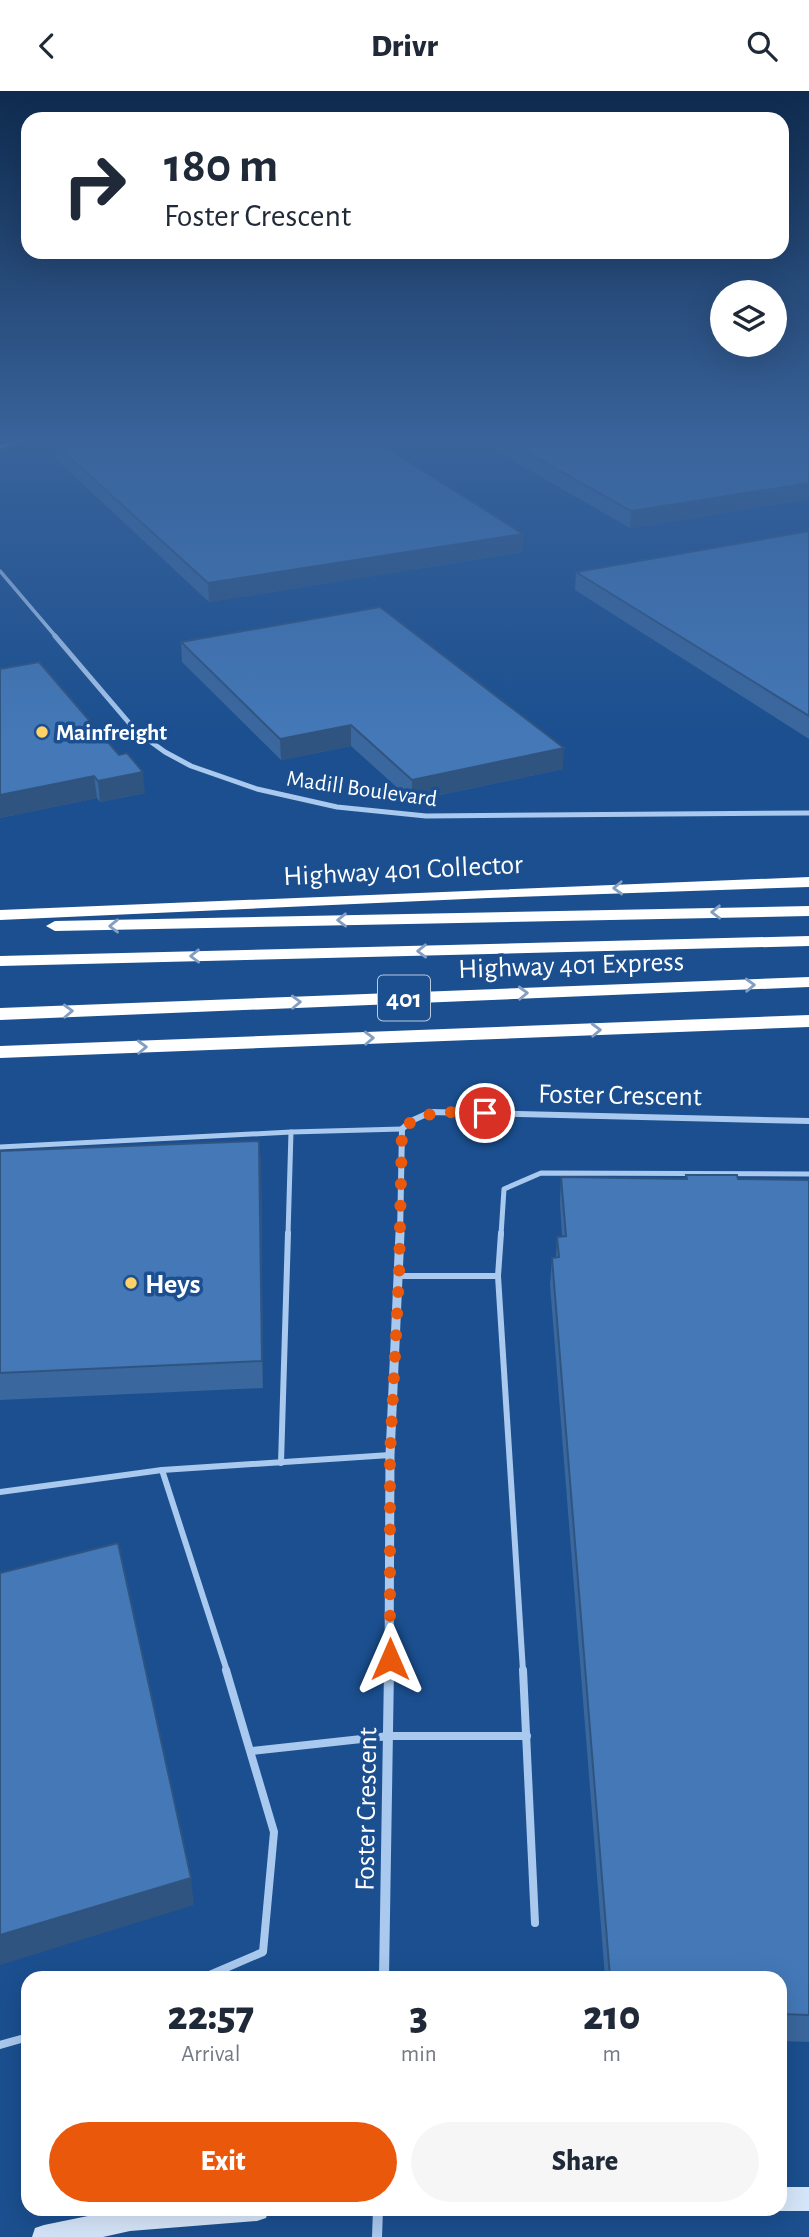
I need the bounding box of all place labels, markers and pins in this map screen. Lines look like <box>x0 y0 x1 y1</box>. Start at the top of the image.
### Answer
place label: Mainfreight <box>56 722 167 745</box>
marker: Mainfreight <box>34 724 50 740</box>
pin <box>455 1083 515 1143</box>
place label: Heys <box>145 1271 200 1299</box>
marker: Heys <box>123 1275 139 1291</box>

